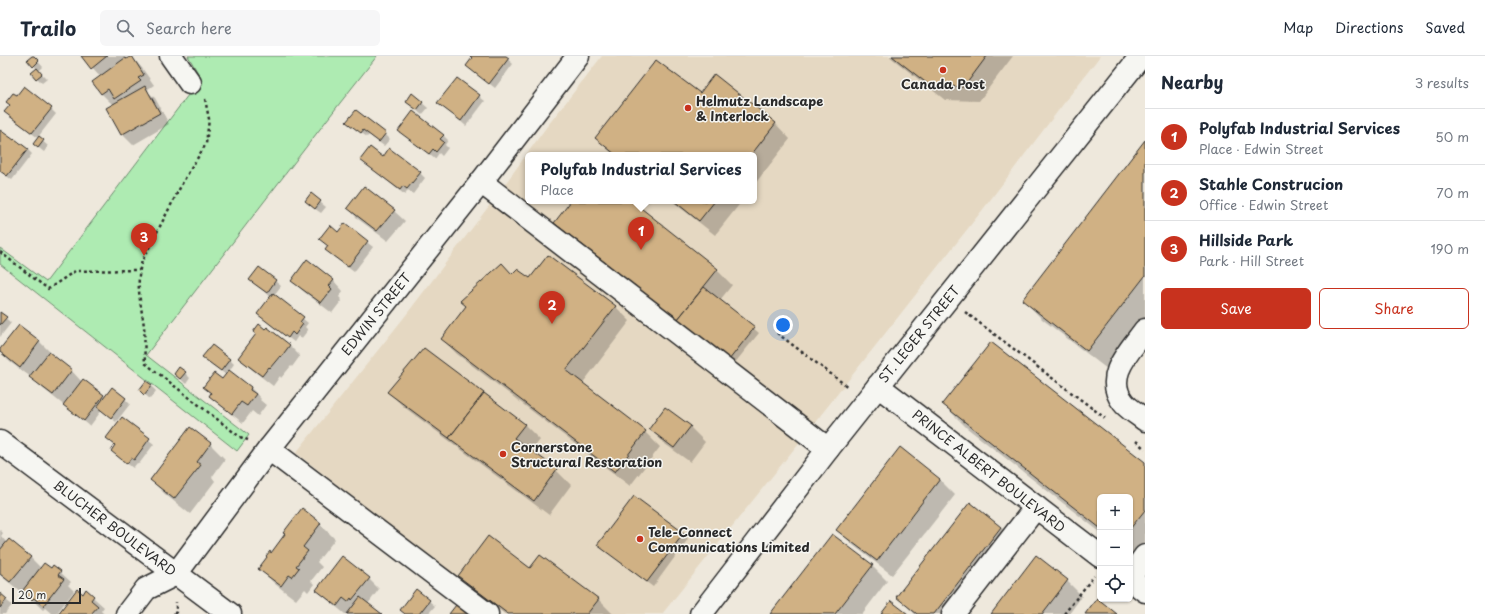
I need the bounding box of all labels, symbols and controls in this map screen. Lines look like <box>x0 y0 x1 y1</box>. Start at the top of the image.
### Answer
search box <box>100 10 380 46</box>
text: Trailo <box>20 14 76 42</box>
text: Search here <box>146 16 232 39</box>
icon: search <box>114 17 136 39</box>
text: Map <box>1283 17 1313 38</box>
text: Directions <box>1335 17 1403 38</box>
text: Saved <box>1425 17 1465 38</box>
marker: Canada Post <box>938 65 948 75</box>
text: Nearby <box>1161 69 1223 95</box>
text: 3 results <box>1415 73 1469 92</box>
place label: Canada Post <box>901 74 985 93</box>
place label: Helmutz Landscape & Interlock <box>696 91 823 125</box>
marker: Helmutz Landscape & Interlock <box>683 103 693 113</box>
text: Polyfab Industrial Services <box>1199 116 1400 139</box>
text: 1 <box>1171 127 1177 146</box>
text: 50 m <box>1435 127 1469 146</box>
text: Place · Edwin Street <box>1199 139 1323 158</box>
popup <box>525 152 757 204</box>
text: Polyfab Industrial Services <box>541 157 741 180</box>
text: Stahle Construcion <box>1199 172 1343 195</box>
text: Place <box>541 180 574 199</box>
text: 2 <box>1169 183 1179 202</box>
text: 70 m <box>1436 183 1469 202</box>
text: Office · Edwin Street <box>1199 195 1328 214</box>
pin: 1 <box>628 217 654 250</box>
pin: 3 <box>131 223 157 256</box>
text: Hillside Park <box>1199 228 1293 251</box>
text: 3 <box>1170 239 1178 258</box>
text: 190 m <box>1430 239 1469 258</box>
text: Park · Hill Street <box>1199 251 1304 270</box>
street label: EDWIN STREET <box>336 268 415 359</box>
street label: ST. LEGER STREET <box>873 281 964 386</box>
button: Save <box>1161 288 1311 329</box>
button: Share <box>1319 288 1469 329</box>
pin: 2 <box>539 291 565 324</box>
your location <box>773 315 793 335</box>
street label: PRINCE ALBERT BOULEVARD <box>909 405 1070 536</box>
place label: Cornerstone Structural Restoration <box>511 437 662 471</box>
marker: Cornerstone Structural Restoration <box>498 449 508 459</box>
street label: BLUCHER BOULEVARD <box>50 475 181 580</box>
map controls <box>1097 494 1133 602</box>
button: + <box>1097 494 1133 530</box>
place label: Tele-Connect Communications Limited <box>648 522 810 556</box>
button: − <box>1097 530 1133 566</box>
marker: Tele-Connect Communications Limited <box>635 534 645 544</box>
button: locate <box>1097 566 1133 602</box>
scale bar <box>12 586 81 605</box>
text: 20 m <box>18 586 46 603</box>

